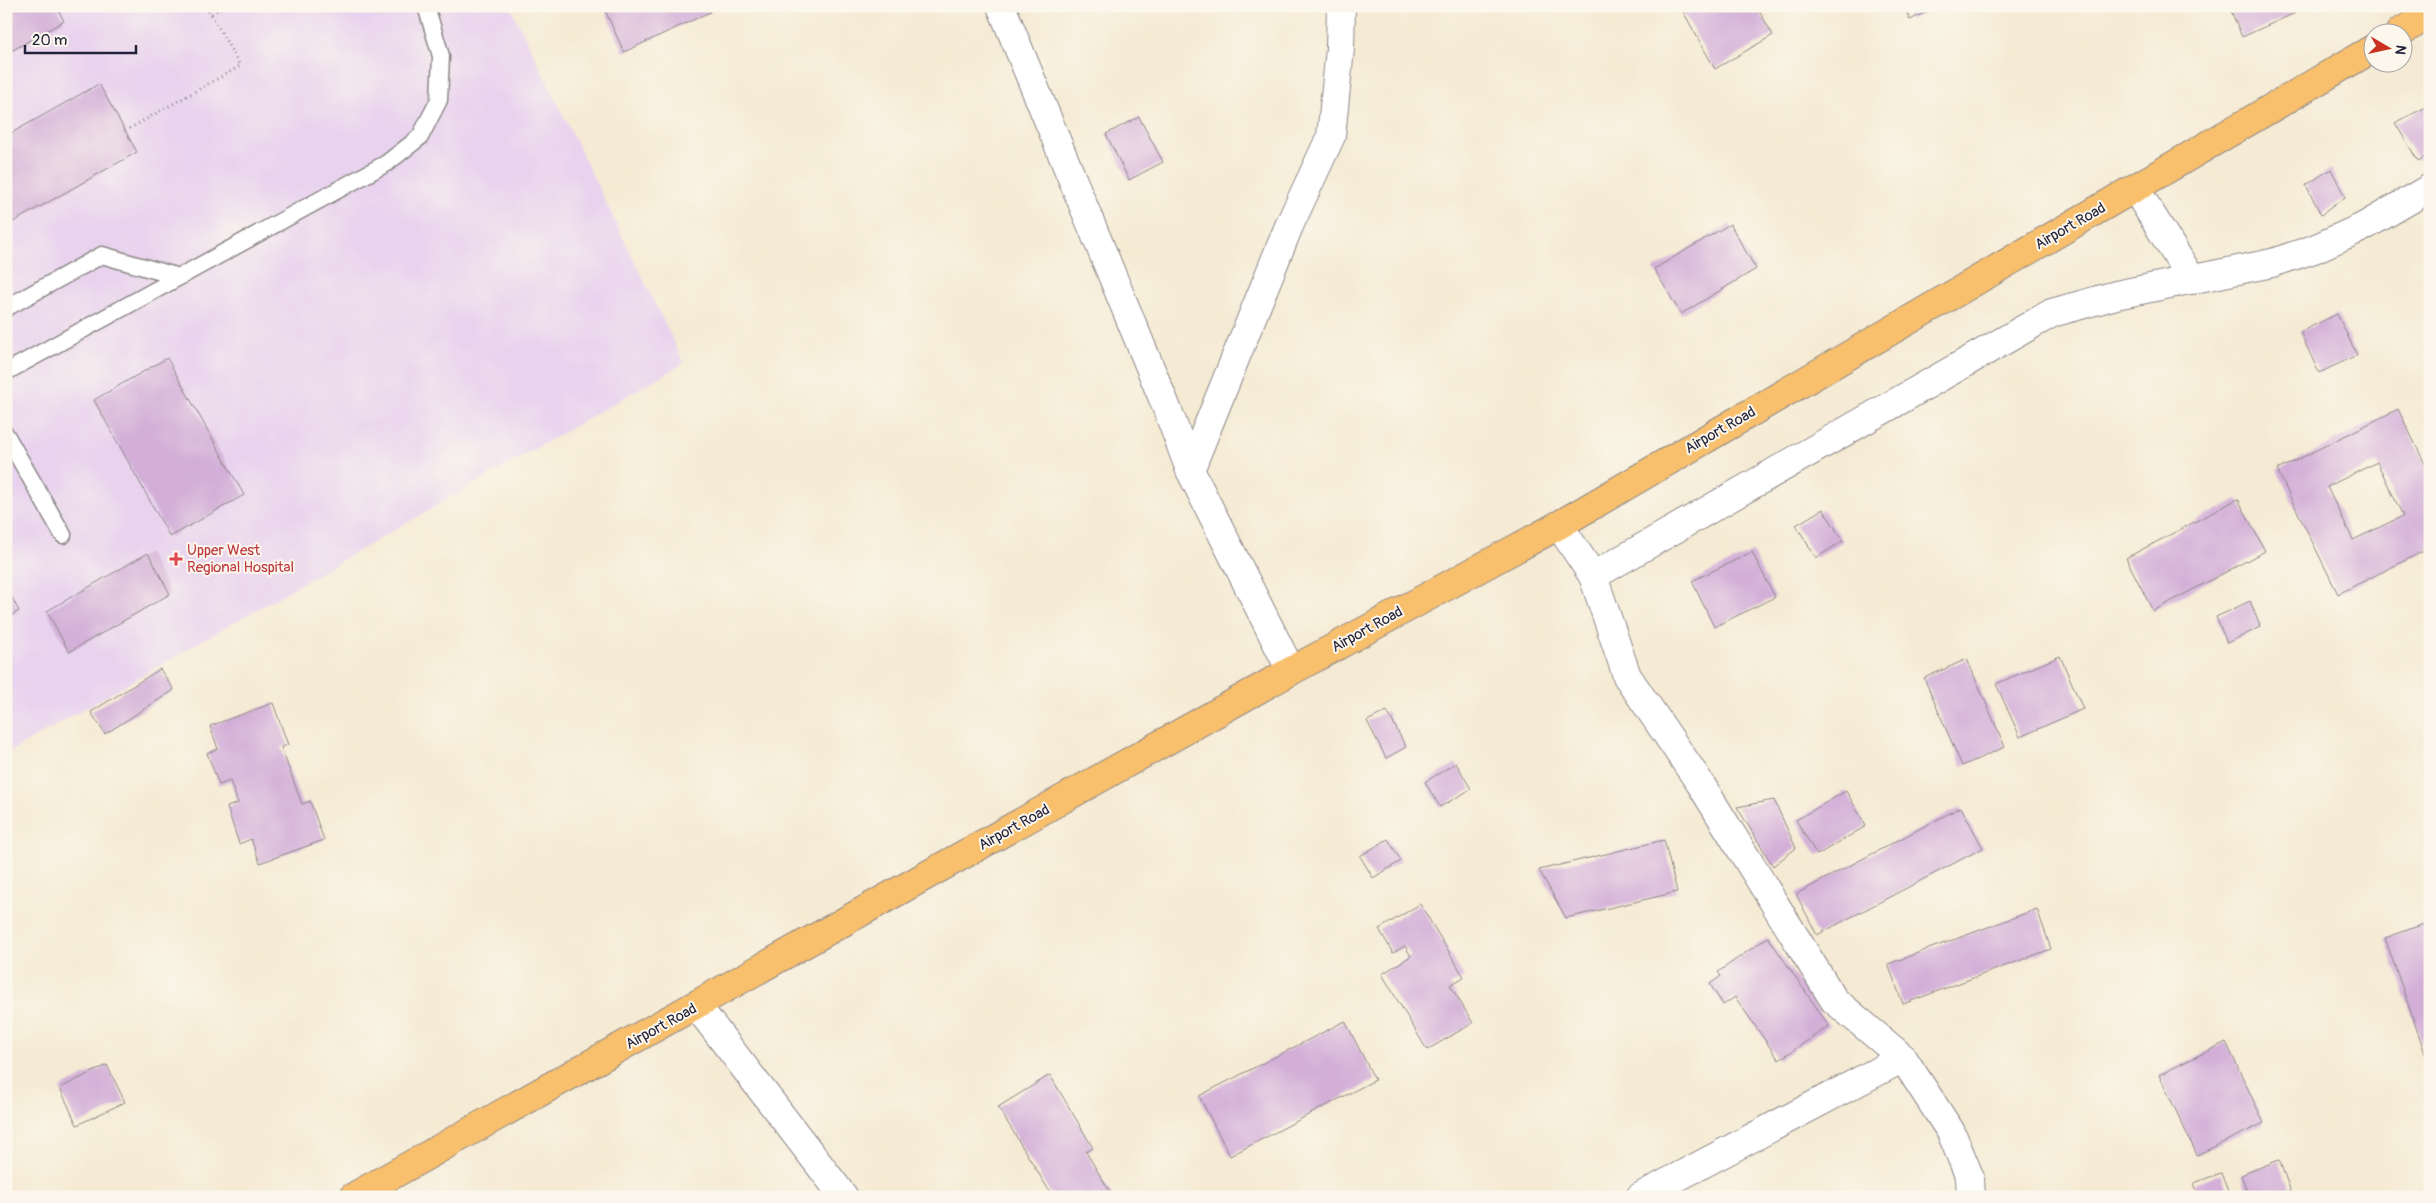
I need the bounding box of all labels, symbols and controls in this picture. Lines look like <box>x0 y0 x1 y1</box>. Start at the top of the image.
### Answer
scale bar <box>25 22 136 54</box>
north arrow <box>2364 22 2414 72</box>
text: 20 m <box>32 31 67 50</box>
text: N <box>2391 44 2409 56</box>
street label: Airport Road <box>2031 199 2109 254</box>
street label: Airport Road <box>1681 403 1759 458</box>
place label: Upper West Regional Hospital <box>187 541 294 577</box>
marker: Upper West Regional Hospital <box>169 552 183 566</box>
street label: Airport Road <box>1328 602 1406 657</box>
street label: Airport Road <box>975 800 1053 855</box>
street label: Airport Road <box>622 999 700 1054</box>

